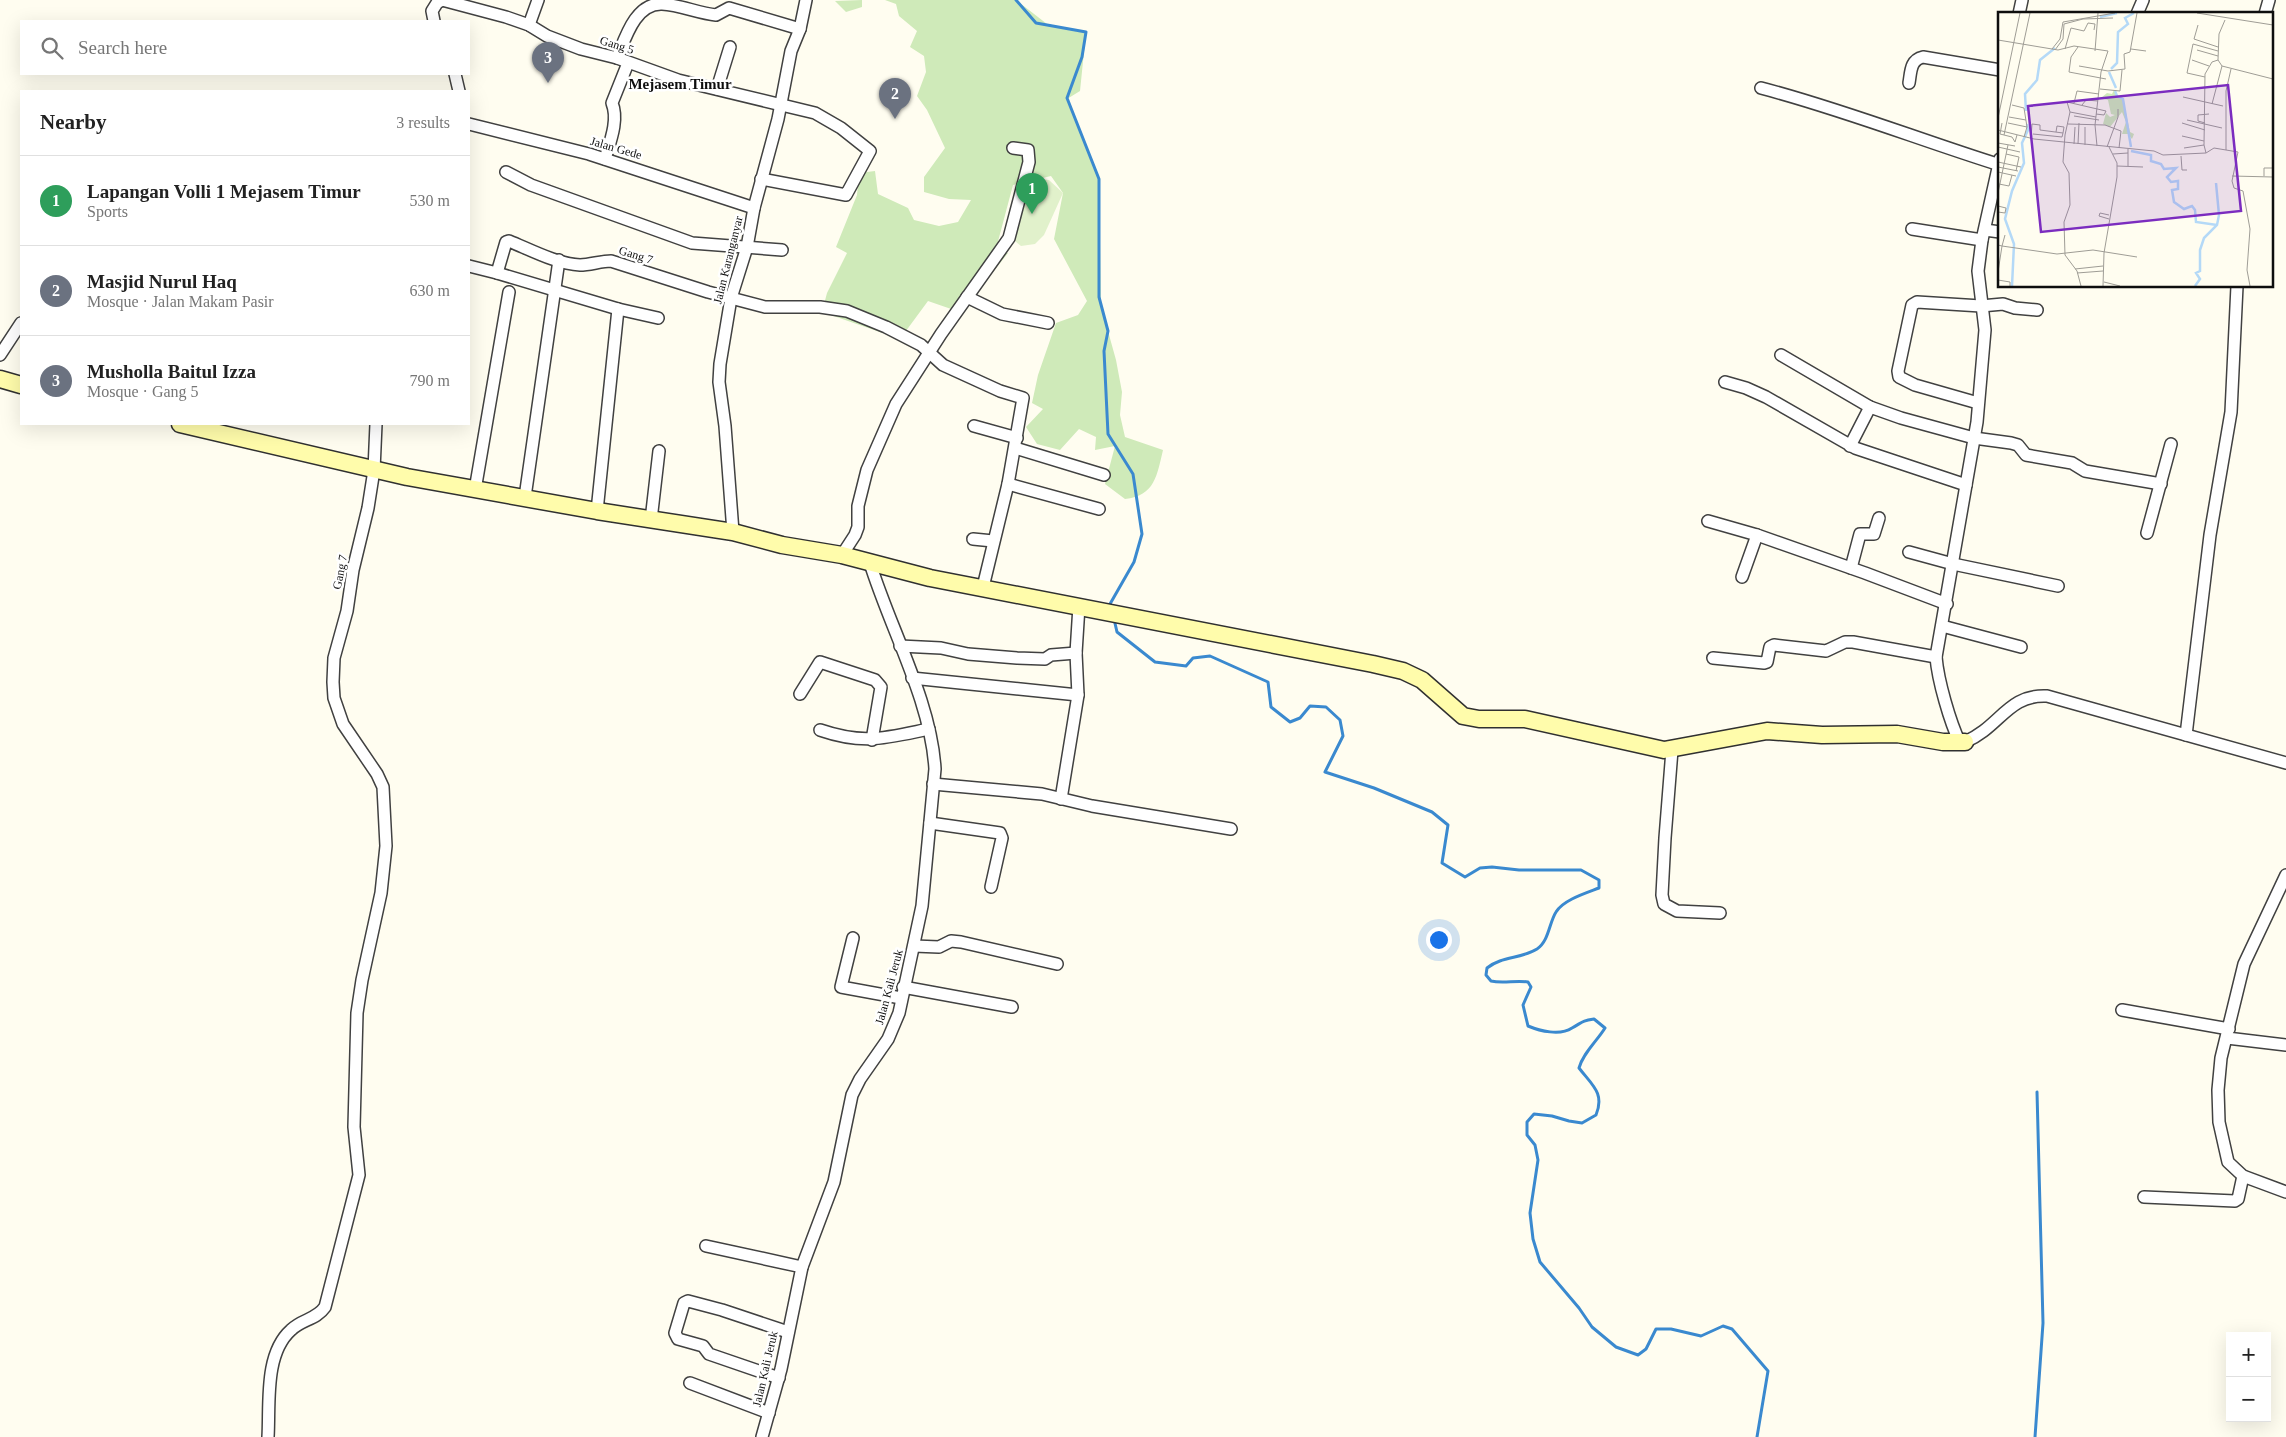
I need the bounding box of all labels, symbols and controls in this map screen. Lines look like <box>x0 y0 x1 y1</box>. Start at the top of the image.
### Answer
inset map <box>1998 12 2274 288</box>
search box <box>20 20 470 75</box>
street label: Gang 5 <box>598 33 636 57</box>
icon: search <box>38 34 66 62</box>
text: Search here <box>78 37 167 58</box>
pin: 3 <box>532 42 564 83</box>
district label: Mejasem Timur <box>628 76 732 92</box>
pin: 2 <box>879 78 911 119</box>
text: Nearby <box>40 110 107 134</box>
text: 3 results <box>396 114 450 131</box>
street label: Jalan Gede <box>589 134 643 162</box>
pin: 1 <box>1016 173 1048 214</box>
text: Lapangan Volli 1 Mejasem Timur <box>87 181 361 202</box>
text: 1 <box>52 192 60 209</box>
text: 530 m <box>410 192 450 209</box>
text: Sports <box>87 203 128 220</box>
street label: Jalan Karanganyar <box>710 215 746 305</box>
street label: Gang 7 <box>617 243 655 267</box>
text: Masjid Nurul Haq <box>87 271 237 292</box>
text: 2 <box>52 282 60 299</box>
text: 630 m <box>410 282 450 299</box>
text: Mosque · Jalan Makam Pasir <box>87 293 274 310</box>
text: Musholla Baitul Izza <box>87 361 256 382</box>
text: 3 <box>52 372 60 389</box>
text: 790 m <box>410 372 450 389</box>
text: Mosque · Gang 5 <box>87 383 199 400</box>
street label: Gang 7 <box>330 553 350 591</box>
your location <box>1426 927 1452 953</box>
street label: Jalan Kali Jeruk <box>872 948 906 1026</box>
street label: Jalan Kali Jeruk <box>749 1330 781 1408</box>
map controls <box>2226 1332 2271 1422</box>
button: + <box>2226 1332 2271 1377</box>
button: − <box>2226 1377 2271 1422</box>

